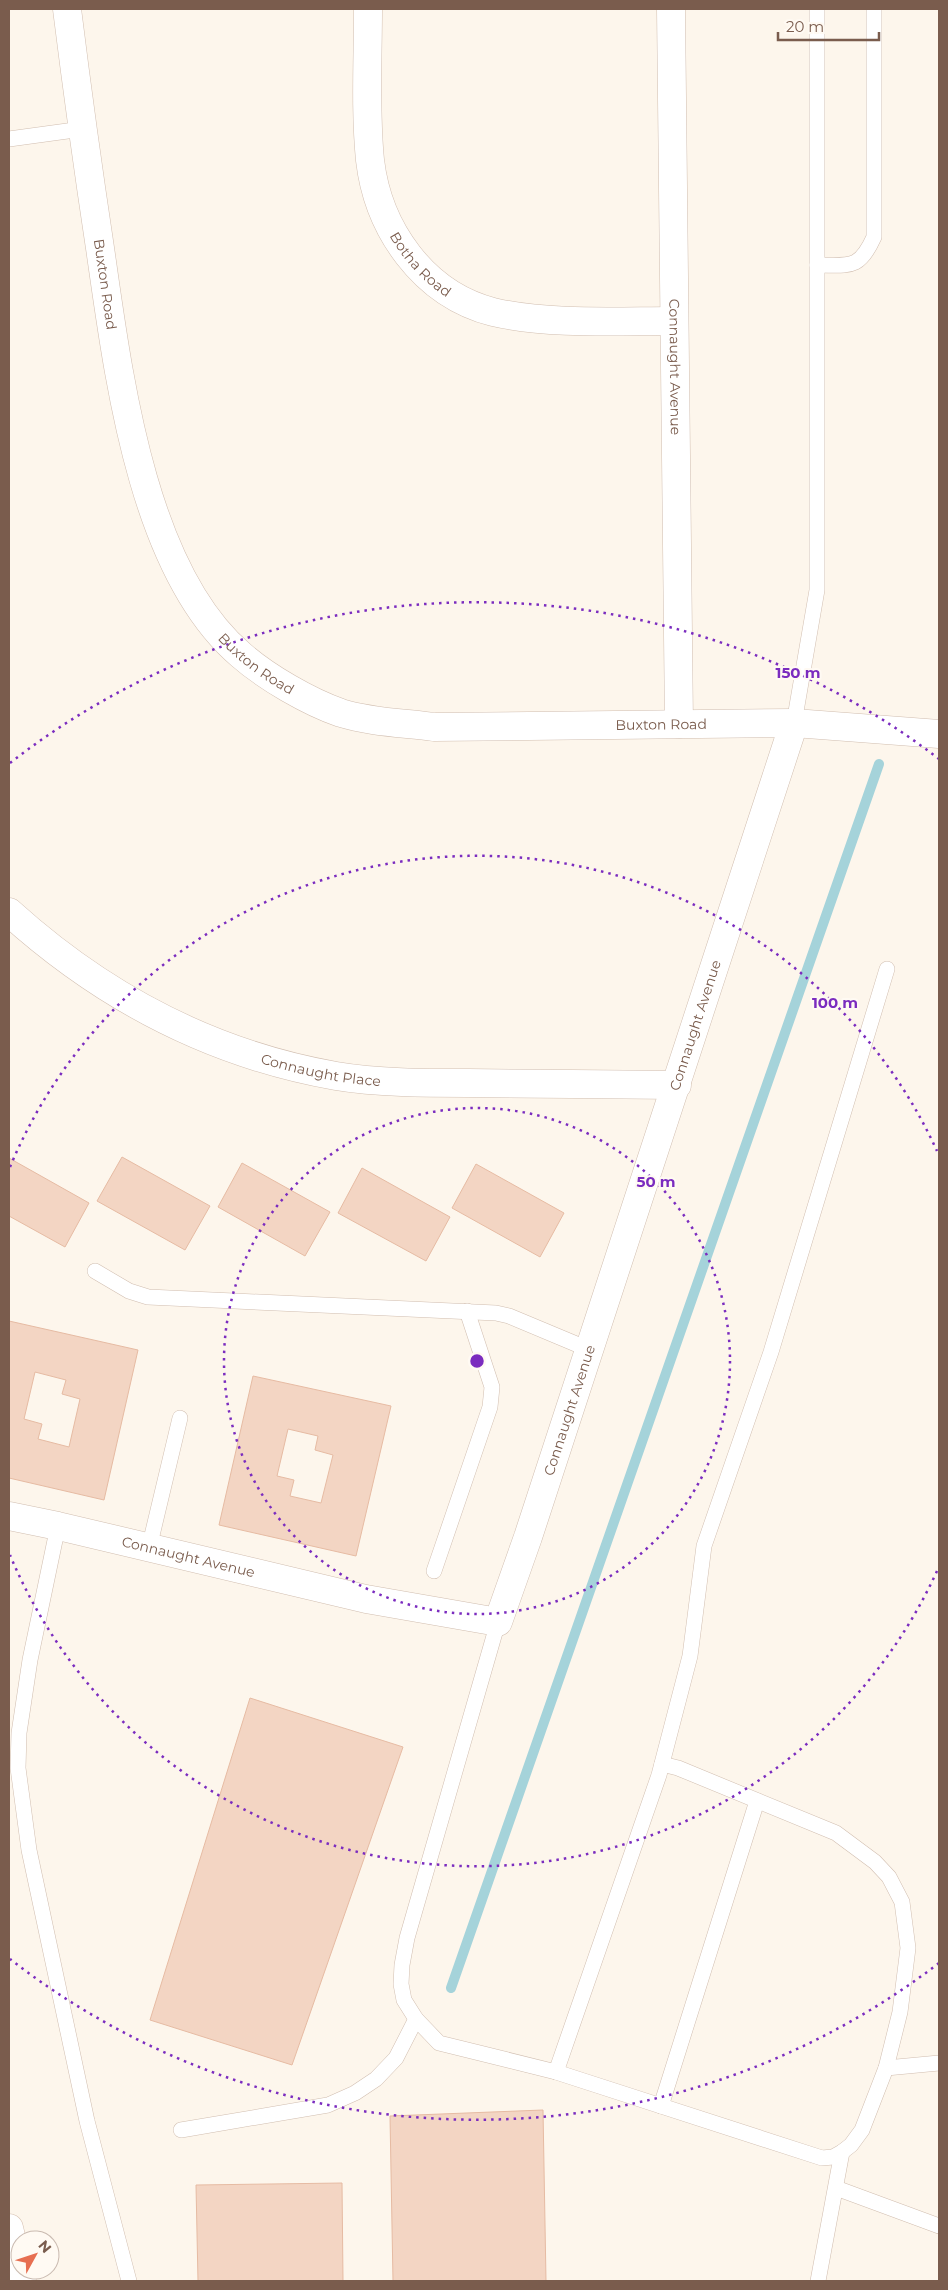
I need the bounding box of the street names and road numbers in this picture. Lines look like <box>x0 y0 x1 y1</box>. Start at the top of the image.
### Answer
street label: Botha Road <box>386 229 455 301</box>
street label: Buxton Road <box>90 238 121 331</box>
street label: Connaught Avenue <box>665 299 685 435</box>
street label: Buxton Road <box>214 629 297 699</box>
street label: Buxton Road <box>615 715 707 734</box>
street label: Connaught Avenue <box>665 958 725 1093</box>
street label: Connaught Place <box>259 1050 381 1090</box>
street label: Connaught Avenue <box>540 1343 599 1478</box>
street label: Connaught Avenue <box>120 1532 257 1581</box>

